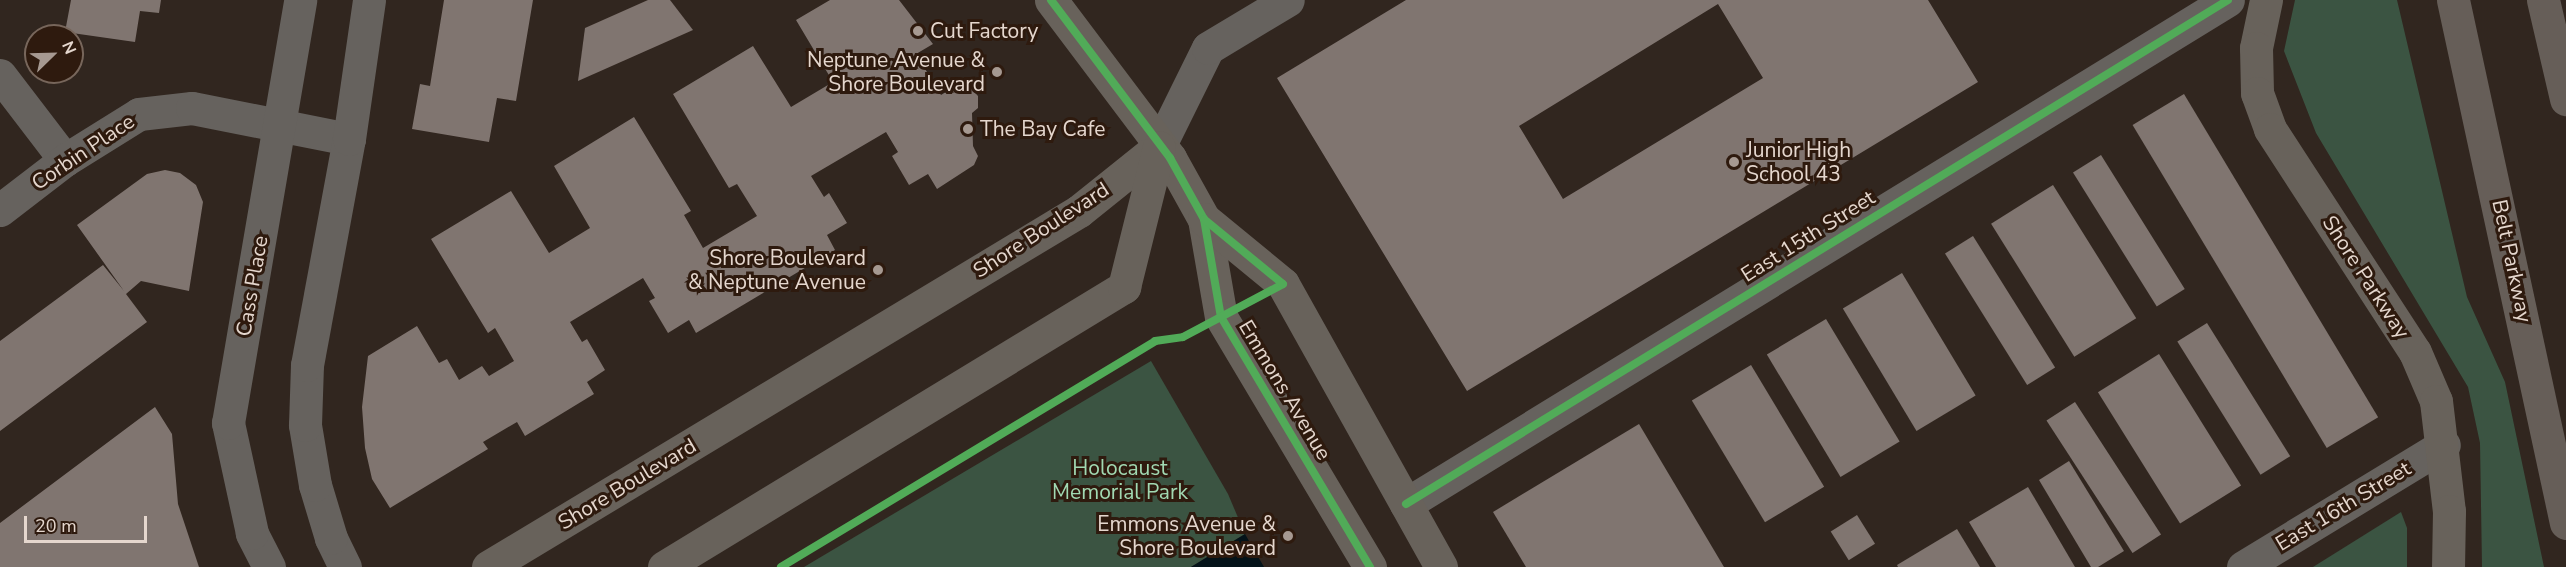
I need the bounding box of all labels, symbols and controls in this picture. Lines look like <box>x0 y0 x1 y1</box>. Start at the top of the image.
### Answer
place label: Cut Factory <box>930 18 1038 44</box>
north arrow <box>24 24 84 84</box>
marker: Cut Factory <box>911 24 925 38</box>
text: N <box>56 38 81 58</box>
place label: Neptune Avenue & Shore Boulevard <box>807 47 985 97</box>
marker: Neptune Avenue & Shore Boulevard <box>990 65 1004 79</box>
street label: Corbin Place <box>27 108 139 196</box>
place label: The Bay Cafe <box>980 116 1105 142</box>
marker: The Bay Cafe <box>961 122 975 136</box>
place label: Junior High School 43 <box>1746 137 1851 187</box>
marker: Junior High School 43 <box>1727 155 1741 169</box>
street label: Shore Boulevard <box>968 177 1114 283</box>
street label: East 15th Street <box>1736 185 1880 287</box>
street label: Belt Parkway <box>2487 197 2537 325</box>
street label: Shore Parkway <box>2317 211 2415 343</box>
street label: Cass Place <box>231 234 273 338</box>
place label: Shore Boulevard & Neptune Avenue <box>688 245 866 295</box>
marker: Shore Boulevard & Neptune Avenue <box>871 263 885 277</box>
street label: Emmons Avenue <box>1233 315 1337 465</box>
street label: Shore Boulevard <box>553 433 701 535</box>
park label: Holocaust Memorial Park <box>1052 455 1188 505</box>
street label: East 16th Street <box>2271 456 2415 556</box>
scale bar <box>27 504 150 542</box>
place label: Emmons Avenue & Shore Boulevard <box>1097 511 1276 561</box>
text: 20 m <box>35 514 77 538</box>
marker: Emmons Avenue & Shore Boulevard <box>1281 529 1295 543</box>

